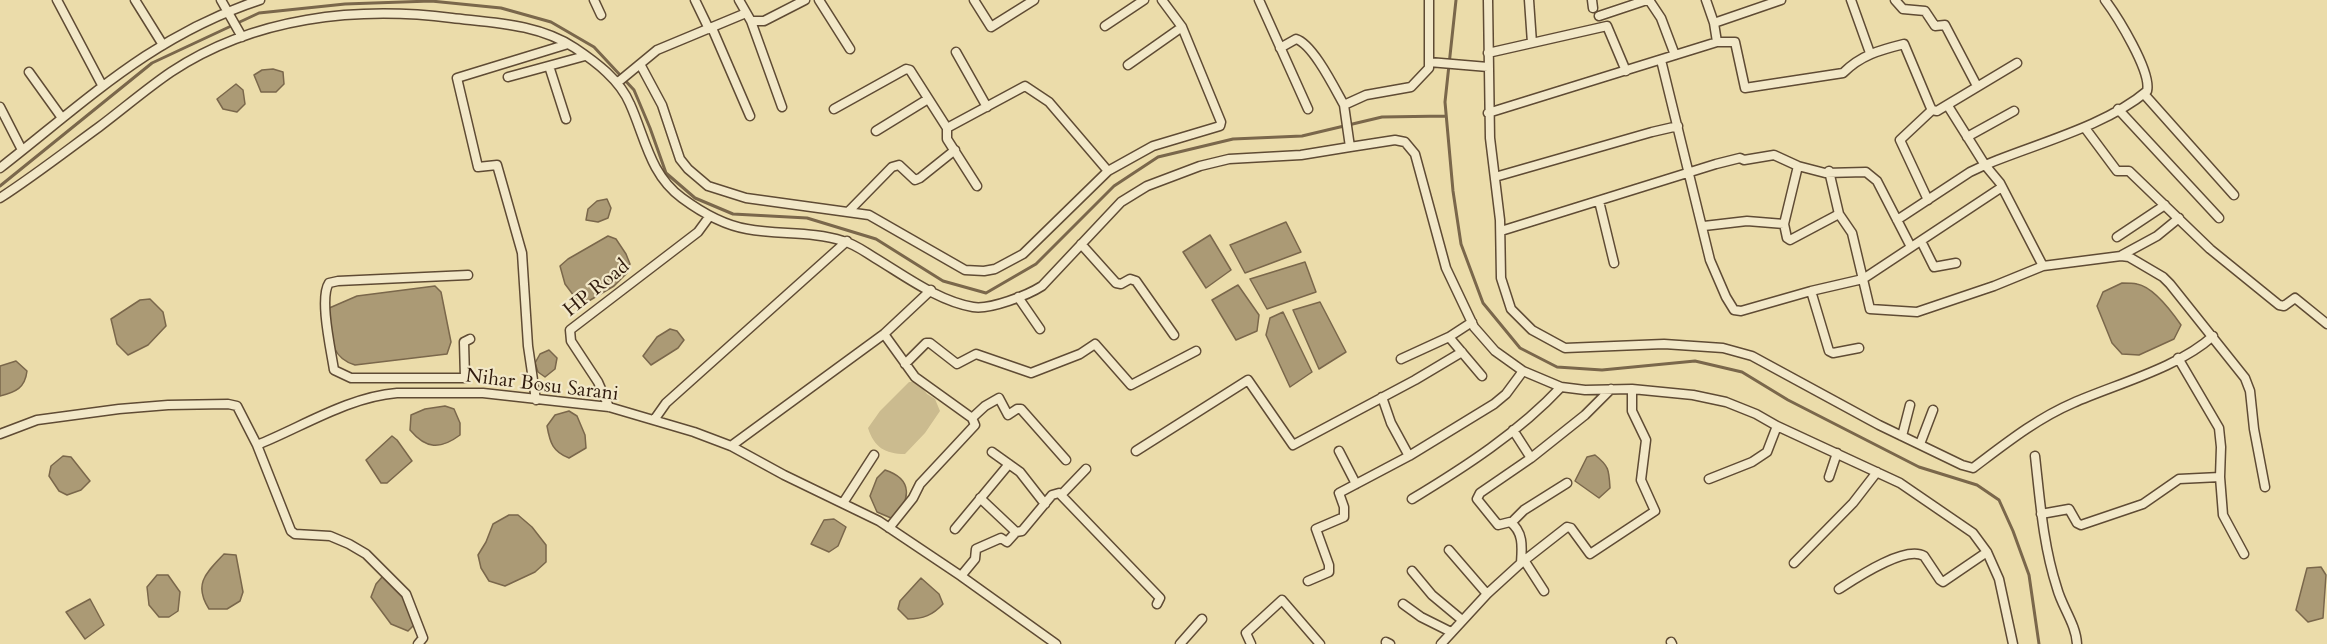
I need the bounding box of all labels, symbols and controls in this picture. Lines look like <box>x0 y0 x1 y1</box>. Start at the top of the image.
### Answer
street label: HP Road <box>559 255 635 323</box>
street label: Nihar Bosu Sarani <box>464 365 620 407</box>

